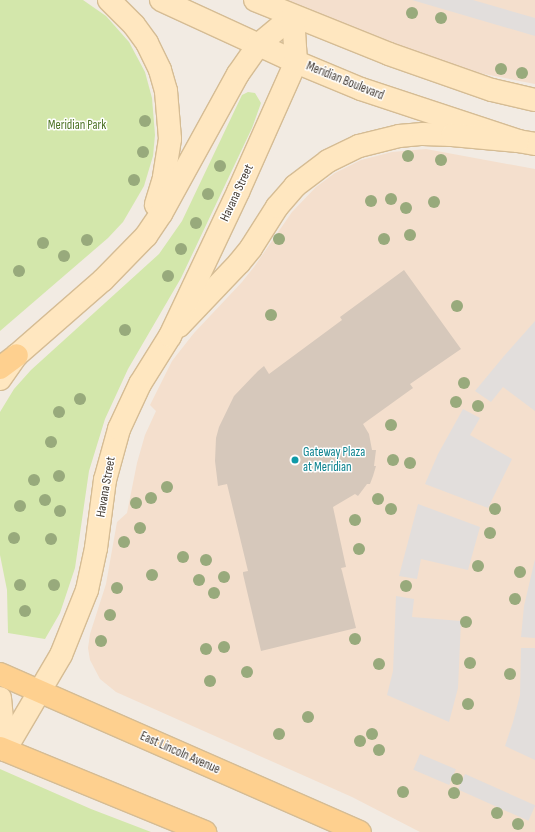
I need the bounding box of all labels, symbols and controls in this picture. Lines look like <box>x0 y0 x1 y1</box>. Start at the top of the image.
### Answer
street label: Meridian Boulevard <box>304 58 386 104</box>
park label: Meridian Park <box>48 117 106 133</box>
street label: Havana Street <box>217 162 257 224</box>
place label: Gateway Plaza at Meridian <box>303 445 365 476</box>
street label: Havana Street <box>93 455 119 519</box>
marker: Gateway Plaza at Meridian <box>290 455 300 465</box>
street label: East Lincoln Avenue <box>138 728 222 778</box>

